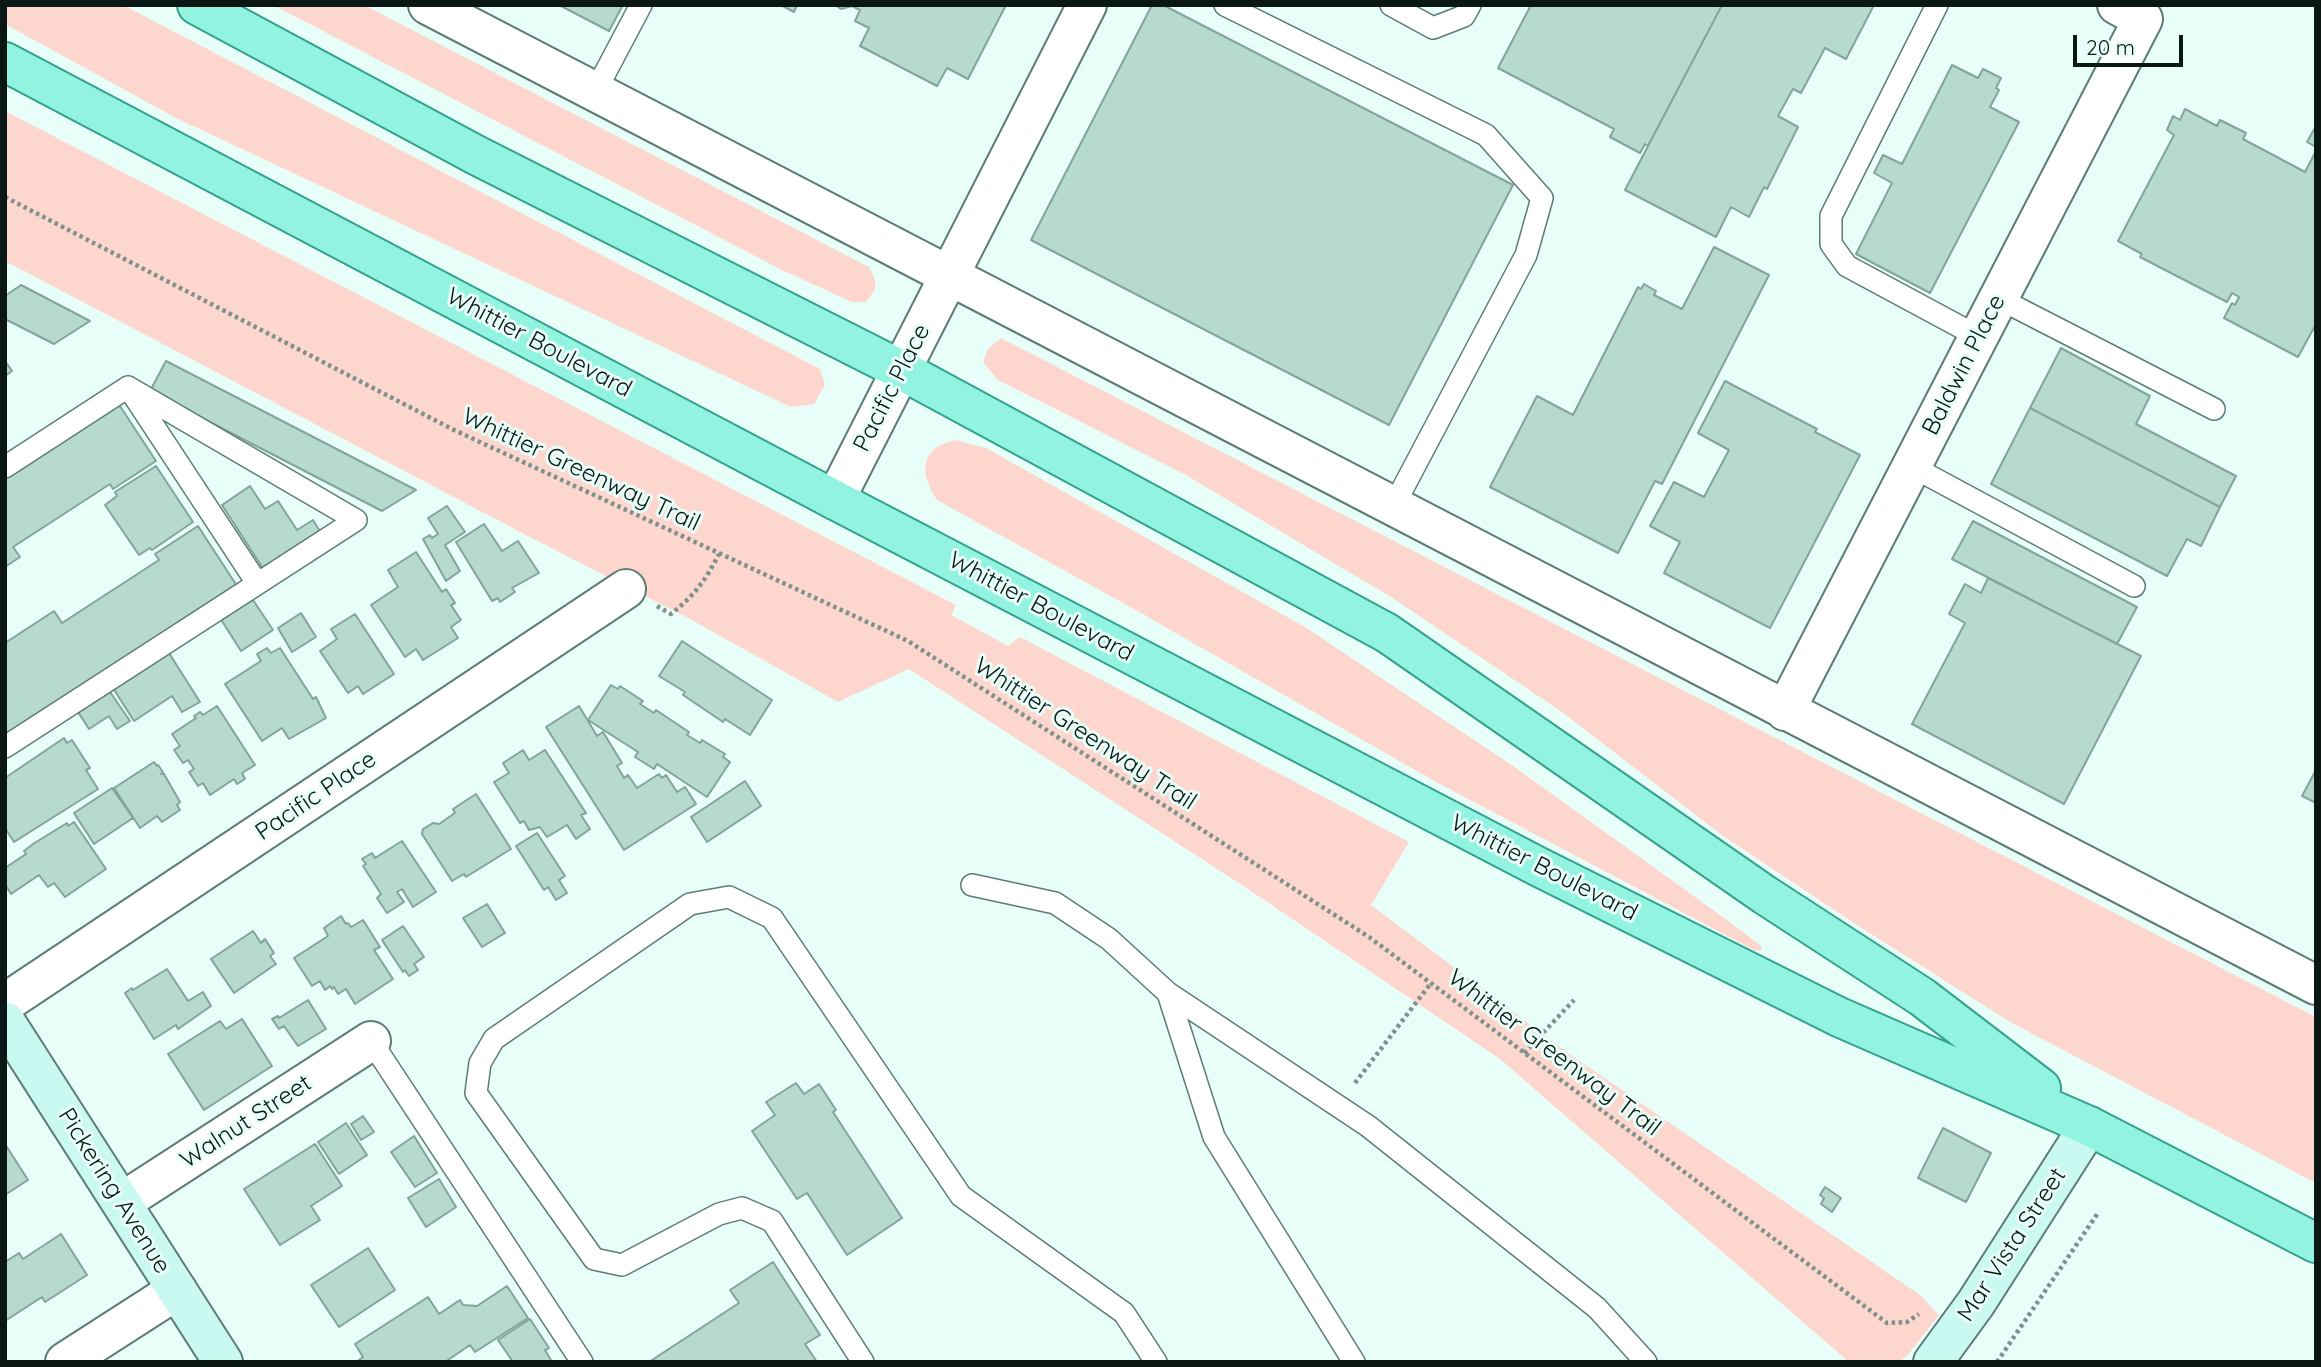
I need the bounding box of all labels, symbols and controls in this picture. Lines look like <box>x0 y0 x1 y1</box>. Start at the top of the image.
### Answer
scale bar <box>2076 21 2186 65</box>
text: 20 m <box>2086 34 2135 60</box>
street label: Whittier Boulevard <box>441 282 637 404</box>
street label: Baldwin Place <box>1916 290 2012 440</box>
street label: Pacific Place <box>848 319 936 457</box>
street label: Whittier Greenway Trail <box>457 402 705 538</box>
street label: Whittier Boulevard <box>943 546 1139 668</box>
street label: Whittier Greenway Trail <box>968 651 1202 817</box>
street label: Pacific Place <box>250 745 382 847</box>
street label: Whittier Boulevard <box>1446 808 1642 928</box>
street label: Whittier Greenway Trail <box>1442 964 1666 1142</box>
street label: Walnut Street <box>175 1069 317 1175</box>
street label: Pickering Avenue <box>52 1103 176 1279</box>
street label: Mar Vista Street <box>1952 1163 2072 1327</box>

